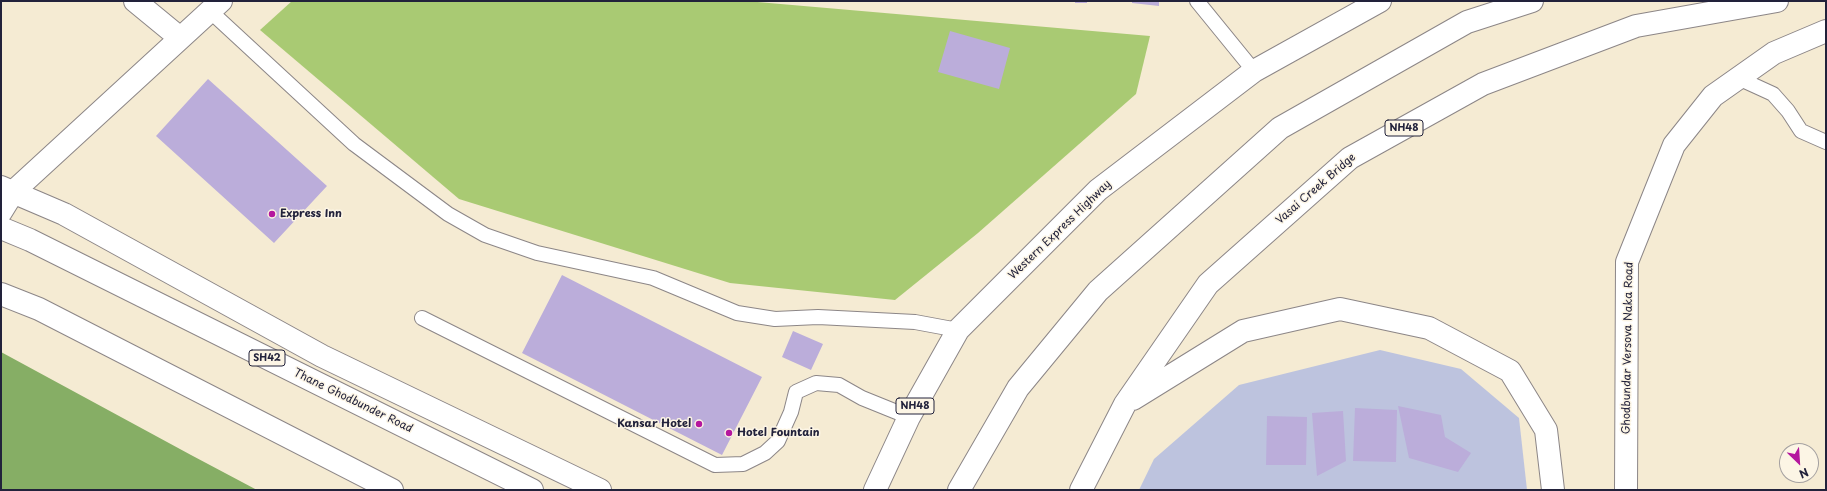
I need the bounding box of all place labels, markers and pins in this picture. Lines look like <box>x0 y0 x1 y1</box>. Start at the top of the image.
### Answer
place label: Express Inn <box>280 207 342 221</box>
marker: Express Inn <box>267 209 277 219</box>
place label: Kansar Hotel <box>617 417 691 431</box>
marker: Kansar Hotel <box>694 419 704 429</box>
place label: Hotel Fountain <box>737 426 820 440</box>
marker: Hotel Fountain <box>724 428 734 438</box>

